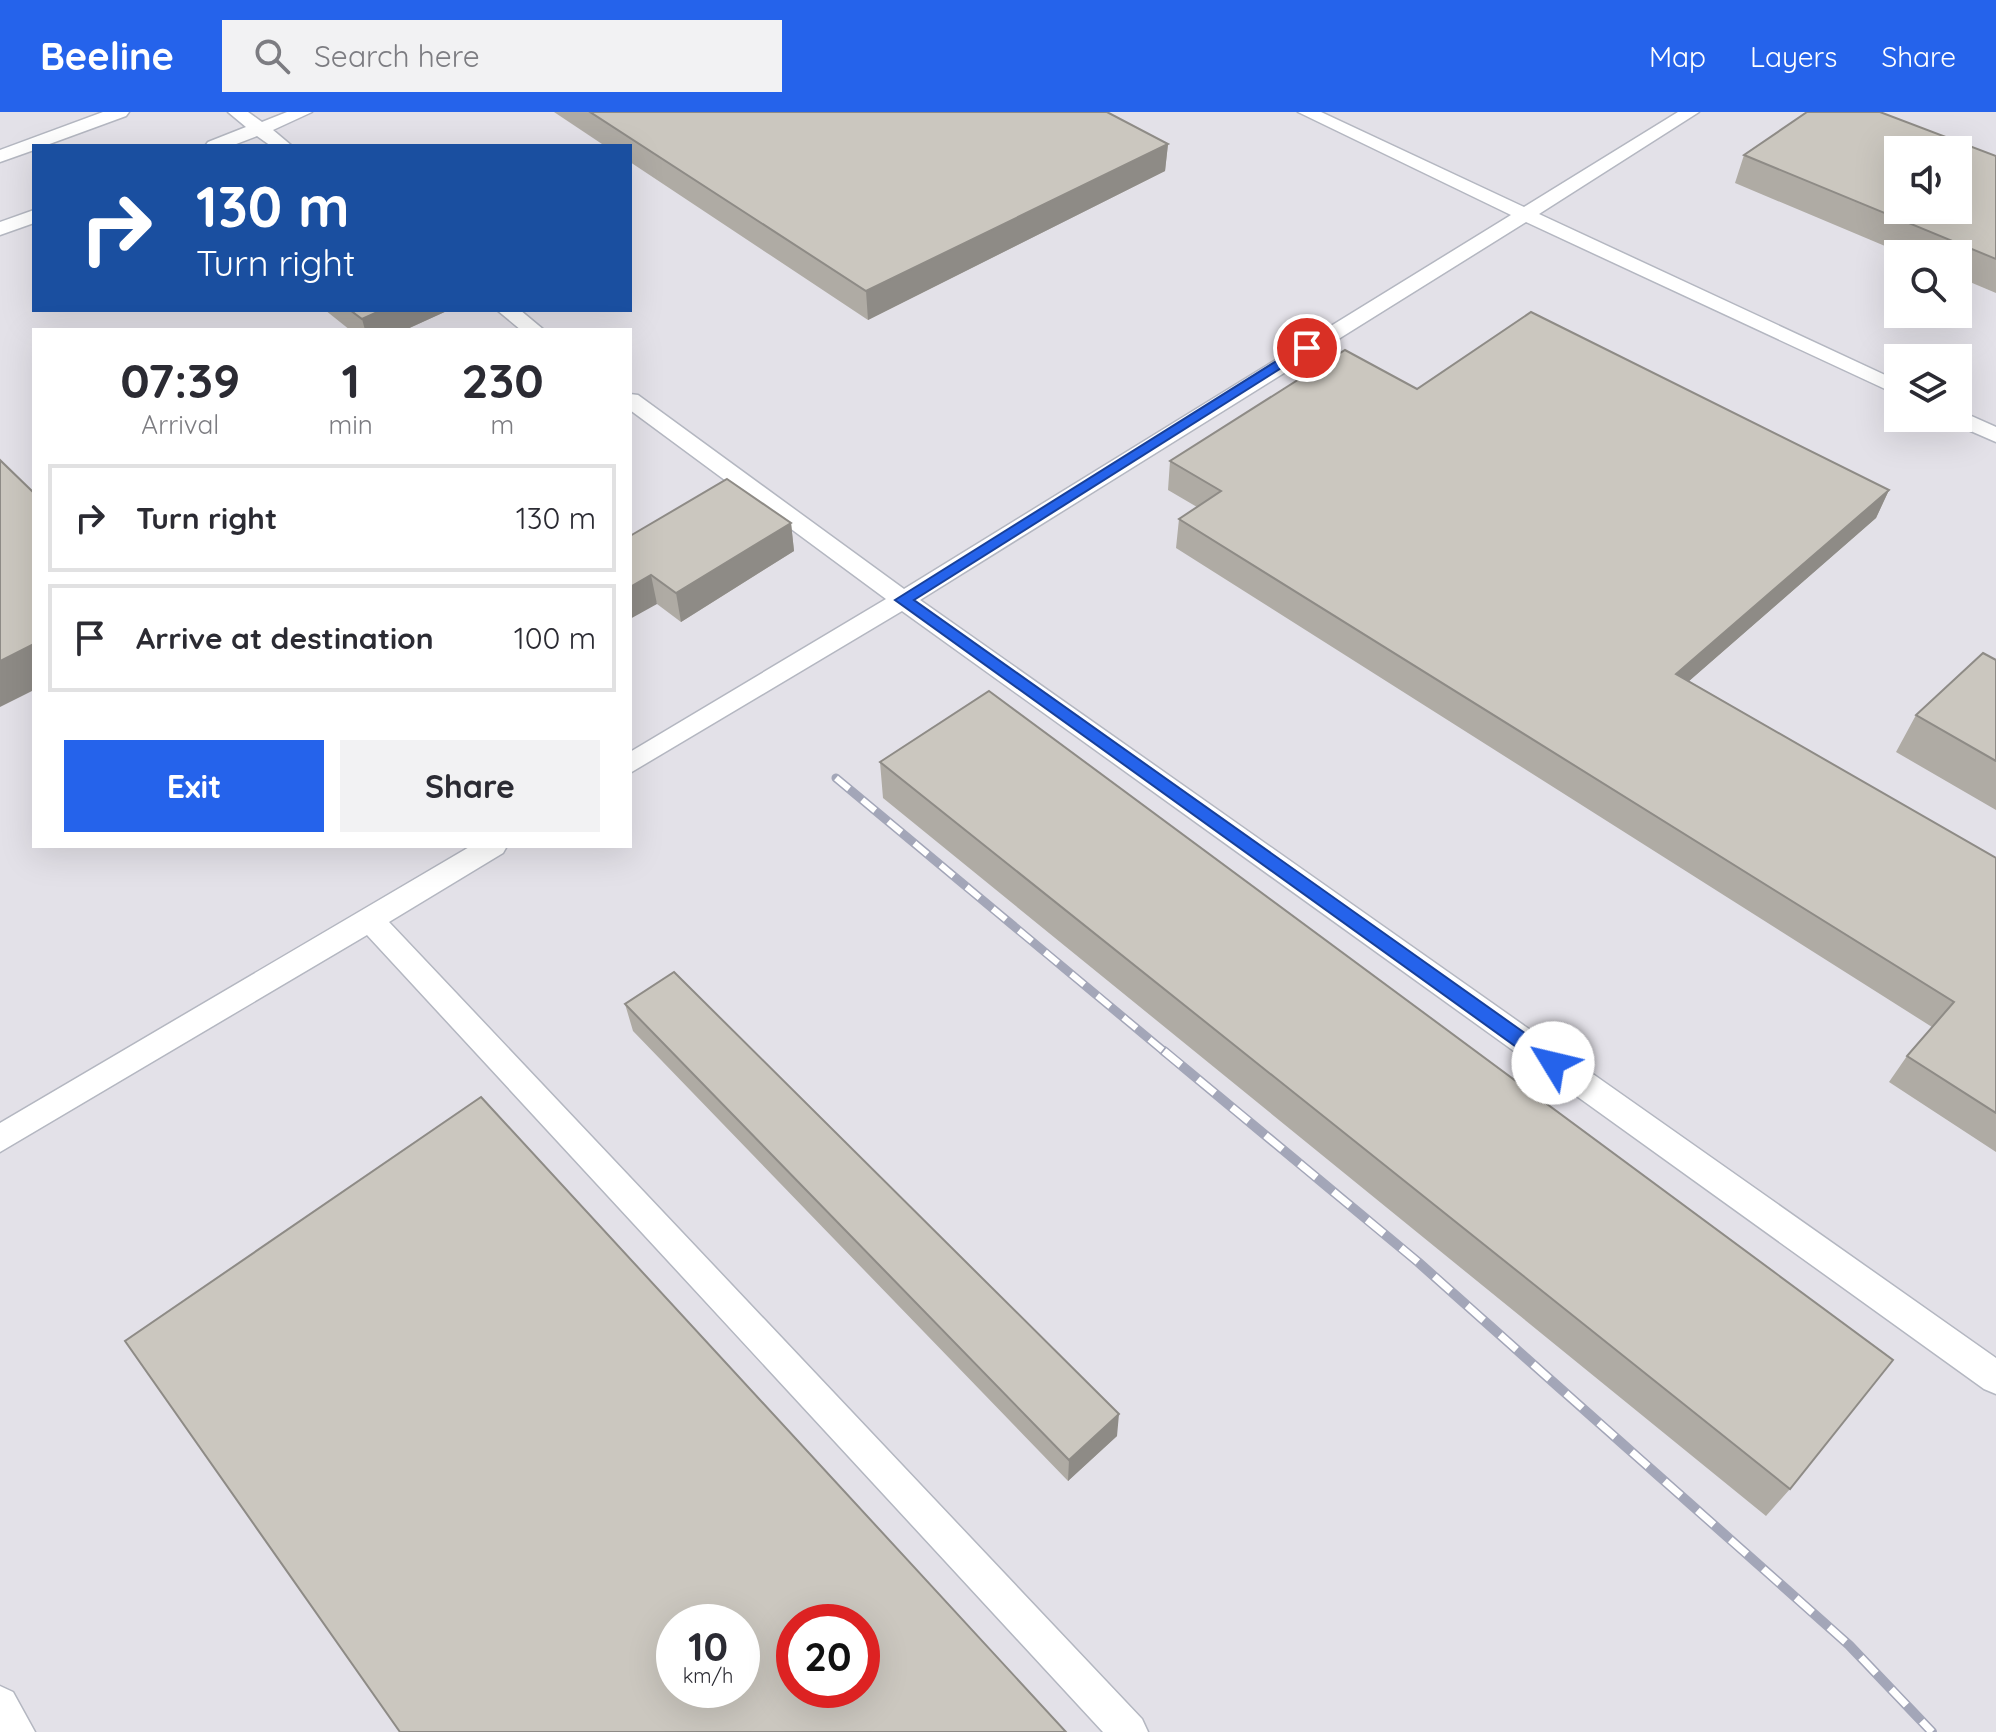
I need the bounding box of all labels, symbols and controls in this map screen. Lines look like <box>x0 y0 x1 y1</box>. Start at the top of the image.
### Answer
search box <box>222 20 782 92</box>
text: Beeline <box>40 32 174 80</box>
icon: search <box>250 34 294 78</box>
text: Search here <box>314 37 480 75</box>
text: Map <box>1649 39 1706 74</box>
text: Layers <box>1750 39 1837 74</box>
text: Share <box>1881 39 1956 74</box>
map controls <box>1884 136 1972 432</box>
button: sound <box>1884 136 1972 224</box>
text: 130 m <box>196 171 350 241</box>
icon: right <box>64 176 168 280</box>
text: Turn right <box>196 240 355 285</box>
button: search <box>1884 240 1972 328</box>
pin <box>1273 314 1341 382</box>
icon: arrive <box>1285 326 1329 370</box>
button: layers <box>1884 344 1972 432</box>
text: 07:39 <box>120 350 240 410</box>
text: 1 <box>341 350 360 410</box>
text: 230 <box>461 350 544 410</box>
text: Arrival <box>141 408 219 441</box>
text: min <box>329 408 373 441</box>
text: m <box>491 408 514 441</box>
icon: right <box>68 496 112 540</box>
text: Turn right <box>136 499 277 537</box>
text: 130 m <box>516 499 596 537</box>
icon: arrive <box>68 616 112 660</box>
text: Arrive at destination <box>136 619 434 657</box>
text: 100 m <box>514 619 596 657</box>
button: Exit <box>64 740 324 832</box>
button: Share <box>340 740 600 832</box>
position arrow <box>1511 1021 1595 1105</box>
speed limit sign: 20 <box>776 1604 880 1708</box>
text: 10 <box>688 1621 728 1671</box>
text: km/h <box>683 1663 733 1688</box>

